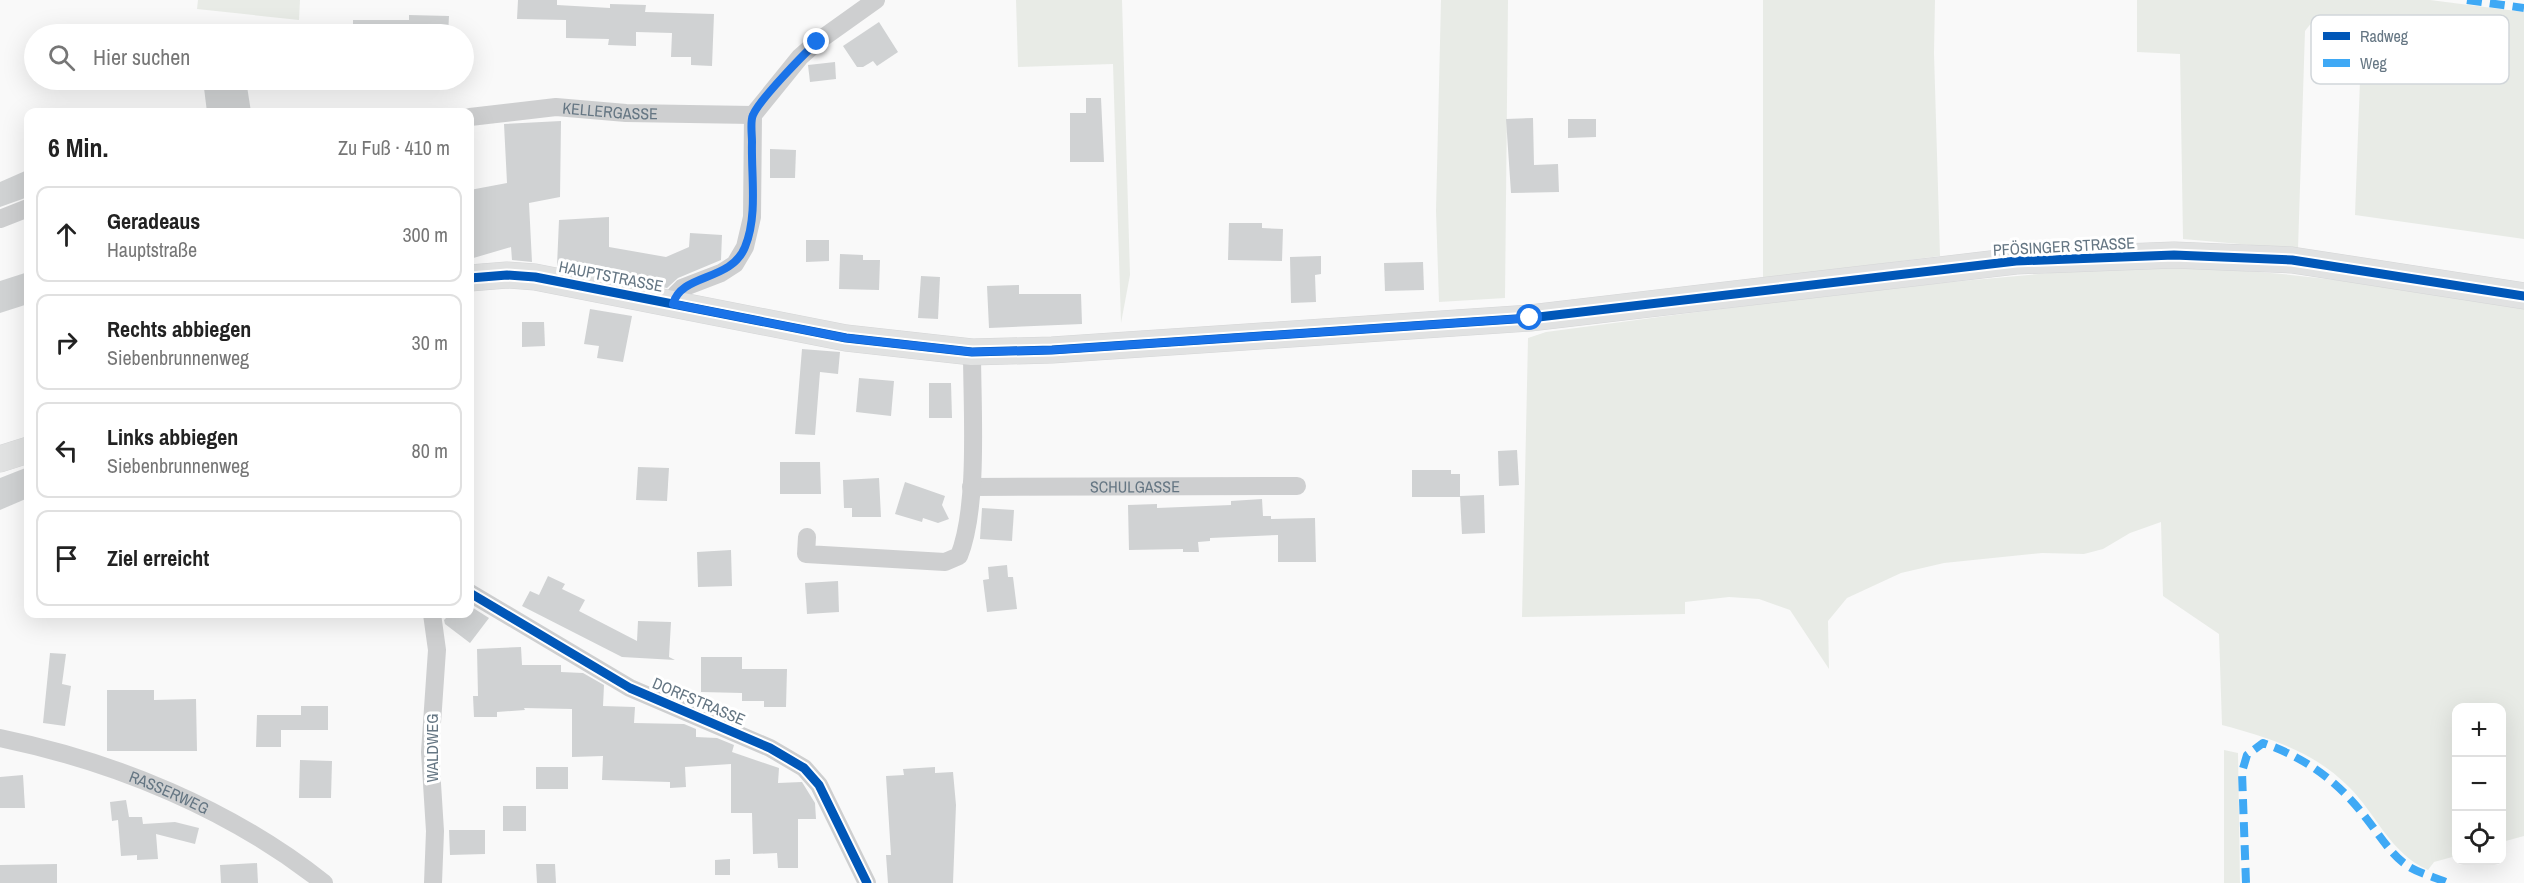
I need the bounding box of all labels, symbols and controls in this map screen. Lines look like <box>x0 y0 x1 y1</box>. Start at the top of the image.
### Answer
legend <box>2311 15 2509 84</box>
search box <box>24 24 474 90</box>
text: Radweg <box>2360 25 2409 47</box>
route end <box>803 28 829 54</box>
icon: search <box>45 41 78 74</box>
text: Hier suchen <box>93 42 190 72</box>
text: Weg <box>2360 52 2387 74</box>
street label: KELLERGASSE <box>562 97 658 125</box>
text: 6 Min. <box>48 130 108 165</box>
text: Zu Fuß · 410 m <box>338 134 450 161</box>
text: Geradeaus <box>107 206 200 236</box>
icon: ahead <box>50 218 83 251</box>
text: 300 m <box>402 221 448 248</box>
street label: PFÖSINGER STRASSE <box>1992 231 2136 261</box>
text: Hauptstraße <box>107 236 197 263</box>
street label: HAUPTSTRASSE <box>557 255 665 297</box>
route start <box>1516 304 1542 330</box>
text: Rechts abbiegen <box>107 314 251 344</box>
icon: right <box>50 326 83 359</box>
text: 30 m <box>412 329 448 356</box>
text: Siebenbrunnenweg <box>107 344 249 371</box>
text: Links abbiegen <box>107 422 238 452</box>
icon: left <box>50 434 83 467</box>
text: 80 m <box>412 437 448 464</box>
text: Siebenbrunnenweg <box>107 452 249 479</box>
street label: SCHULGASSE <box>1090 475 1180 498</box>
icon: arrive <box>50 542 83 575</box>
text: Ziel erreicht <box>107 543 209 573</box>
street label: DORFSTRASSE <box>649 672 749 730</box>
map controls <box>2452 703 2506 865</box>
button: + <box>2452 703 2506 757</box>
street label: WALDWEG <box>421 714 443 782</box>
button: − <box>2452 757 2506 811</box>
street label: RASSERWEG <box>126 765 213 819</box>
button: locate <box>2452 811 2506 865</box>

